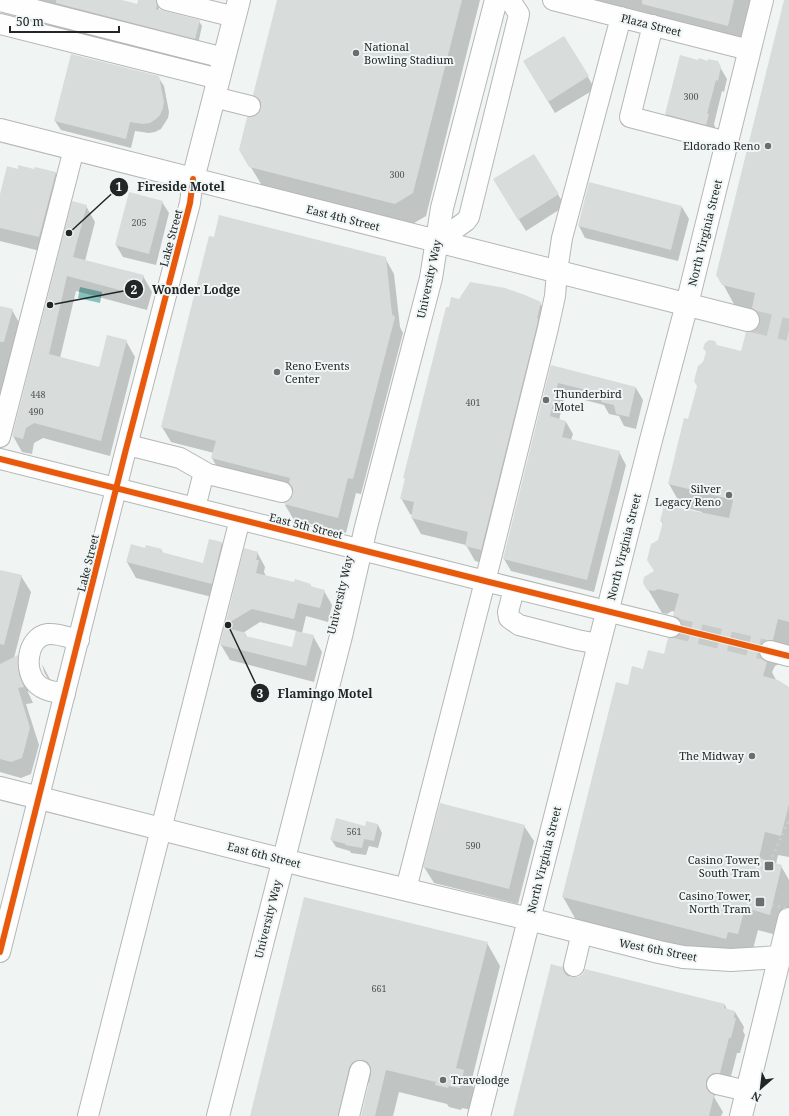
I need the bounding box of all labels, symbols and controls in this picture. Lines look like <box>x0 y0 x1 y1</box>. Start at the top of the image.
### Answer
scale bar <box>10 8 119 34</box>
street label: Plaza Street <box>619 10 683 39</box>
text: 50 m <box>16 13 44 30</box>
place label: National Bowling Stadium <box>364 39 454 67</box>
marker: National Bowling Stadium <box>351 48 361 58</box>
house number: 300 <box>683 90 699 103</box>
place label: Eldorado Reno <box>683 138 760 153</box>
marker: Eldorado Reno <box>763 141 773 151</box>
house number: 300 <box>389 168 405 181</box>
callout: Fireside Motel <box>109 175 233 199</box>
text: 1 <box>116 178 123 195</box>
text: Fireside Motel <box>137 178 225 195</box>
street label: North Virginia Street <box>684 178 725 288</box>
street label: East 4th Street <box>305 201 382 234</box>
street label: Lake Street <box>156 207 185 268</box>
house number: 205 <box>131 216 147 229</box>
street label: University Way <box>413 237 444 320</box>
callout: Wonder Lodge <box>124 277 248 301</box>
text: 2 <box>131 281 138 298</box>
text: Wonder Lodge <box>152 281 240 298</box>
place label: Reno Events Center <box>285 358 349 386</box>
marker: Reno Events Center <box>272 367 282 377</box>
place label: Thunderbird Motel <box>554 386 622 414</box>
house number: 448 <box>30 388 46 401</box>
marker: Thunderbird Motel <box>541 395 551 405</box>
house number: 401 <box>465 396 481 409</box>
house number: 490 <box>28 405 44 418</box>
place label: Silver Legacy Reno <box>655 481 722 509</box>
marker: Silver Legacy Reno <box>724 490 734 500</box>
street label: North Virginia Street <box>603 492 644 602</box>
street label: East 5th Street <box>268 509 345 542</box>
street label: Lake Street <box>73 532 102 593</box>
street label: University Way <box>323 553 356 636</box>
callout: Flamingo Motel <box>250 681 381 705</box>
text: 3 <box>257 685 264 702</box>
text: Flamingo Motel <box>278 685 373 702</box>
place label: The Midway <box>679 748 745 763</box>
marker: The Midway <box>747 751 757 761</box>
street label: North Virginia Street <box>523 805 564 915</box>
house number: 561 <box>346 825 362 838</box>
street label: East 6th Street <box>226 838 303 871</box>
house number: 590 <box>465 839 481 852</box>
place label: Casino Tower, South Tram <box>688 852 761 880</box>
marker: Casino Tower, South Tram <box>763 860 775 872</box>
street label: University Way <box>251 877 285 960</box>
place label: Casino Tower, North Tram <box>679 888 752 916</box>
marker: Casino Tower, North Tram <box>754 896 766 908</box>
street label: West 6th Street <box>618 935 698 964</box>
house number: 661 <box>371 982 387 995</box>
north arrow <box>741 1068 781 1108</box>
place label: Travelodge <box>451 1072 510 1087</box>
marker: Travelodge <box>438 1075 448 1085</box>
text: N <box>748 1088 763 1106</box>

